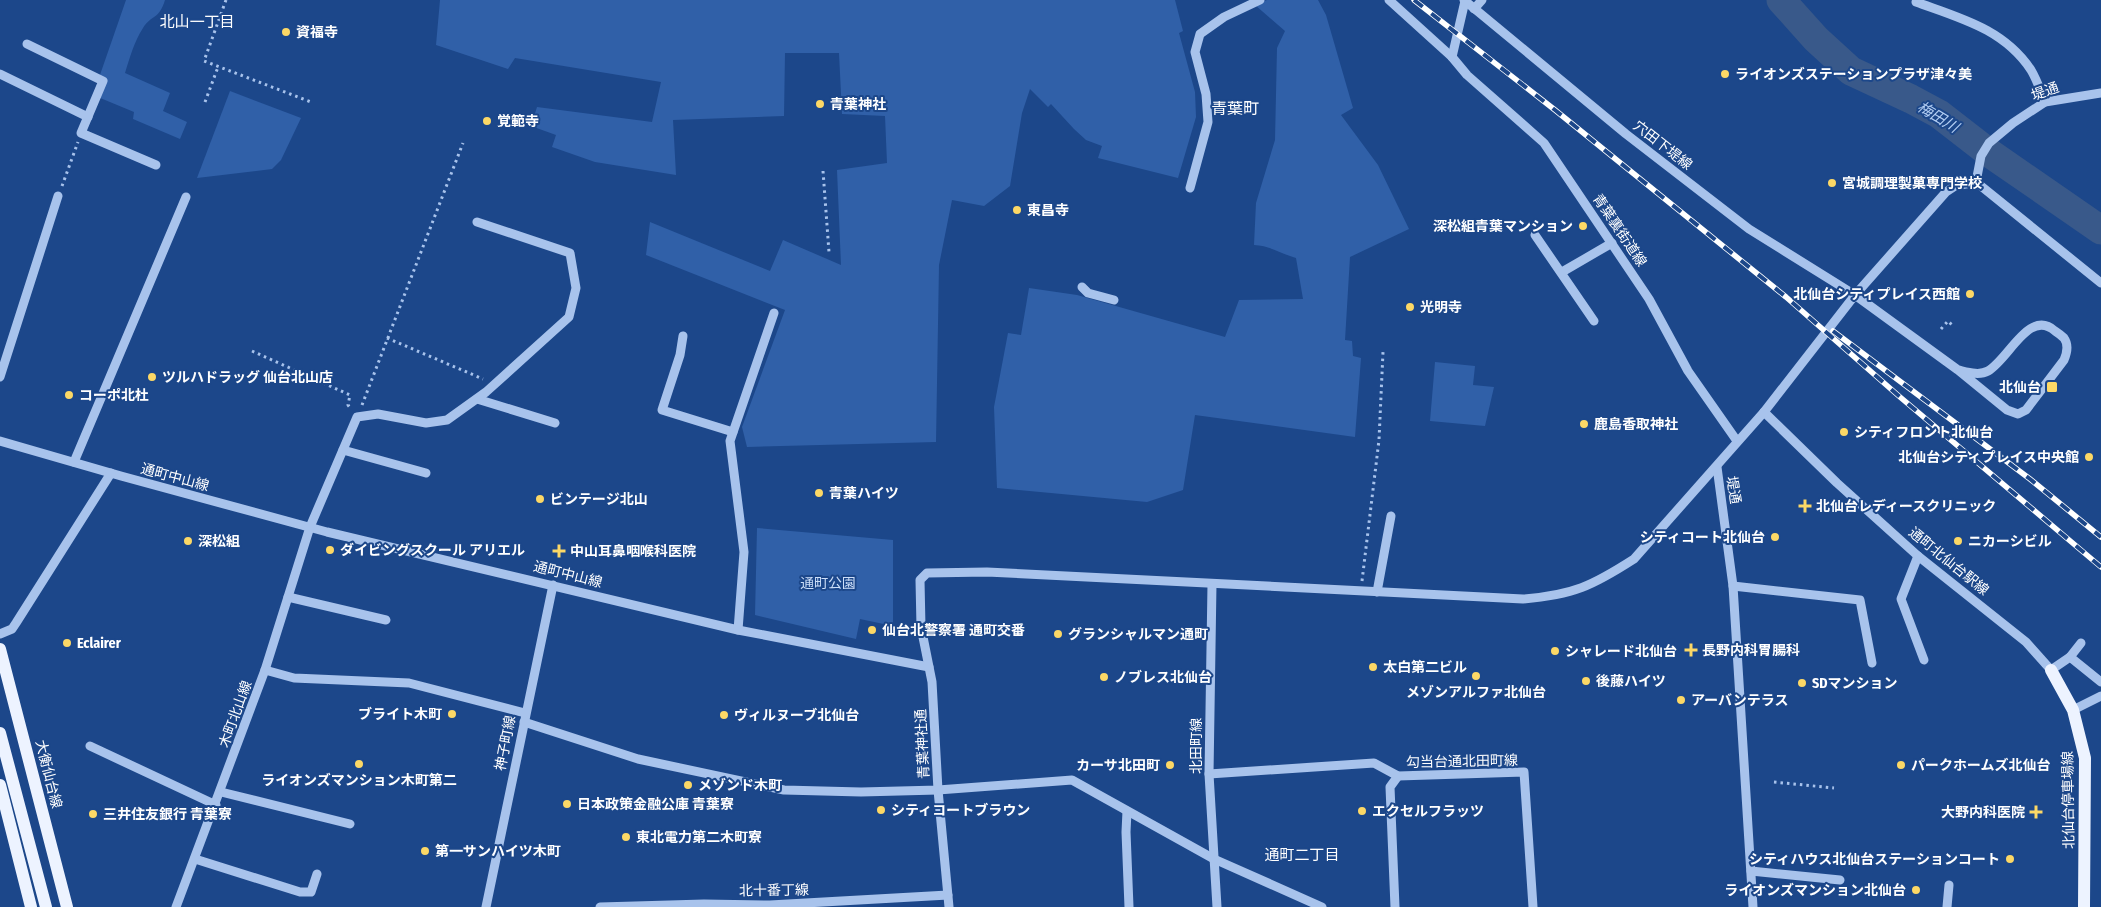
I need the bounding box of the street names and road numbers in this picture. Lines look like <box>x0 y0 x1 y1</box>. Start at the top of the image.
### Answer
street label: 堤通 <box>2029 79 2061 104</box>
street label: 穴田下堤線 <box>1630 117 1696 174</box>
street label: 青葉裏街道線 <box>1589 191 1650 270</box>
street label: 通町中山線 <box>139 460 211 495</box>
street label: 堤通 <box>1723 475 1744 505</box>
street label: 通町北仙台駅線 <box>1905 524 1992 599</box>
street label: 通町中山線 <box>532 558 604 591</box>
street label: 木町北山線 <box>216 678 255 750</box>
street label: 青葉神社通 <box>912 709 933 779</box>
street label: 神子町線 <box>492 714 519 772</box>
street label: 北田町線 <box>1188 718 1205 774</box>
street label: 大衡仙台線 <box>32 738 65 810</box>
street label: 北仙台停車場線 <box>2059 751 2078 849</box>
street label: 勾当台通北田町線 <box>1406 752 1518 771</box>
street label: 北十番丁線 <box>739 881 809 900</box>

